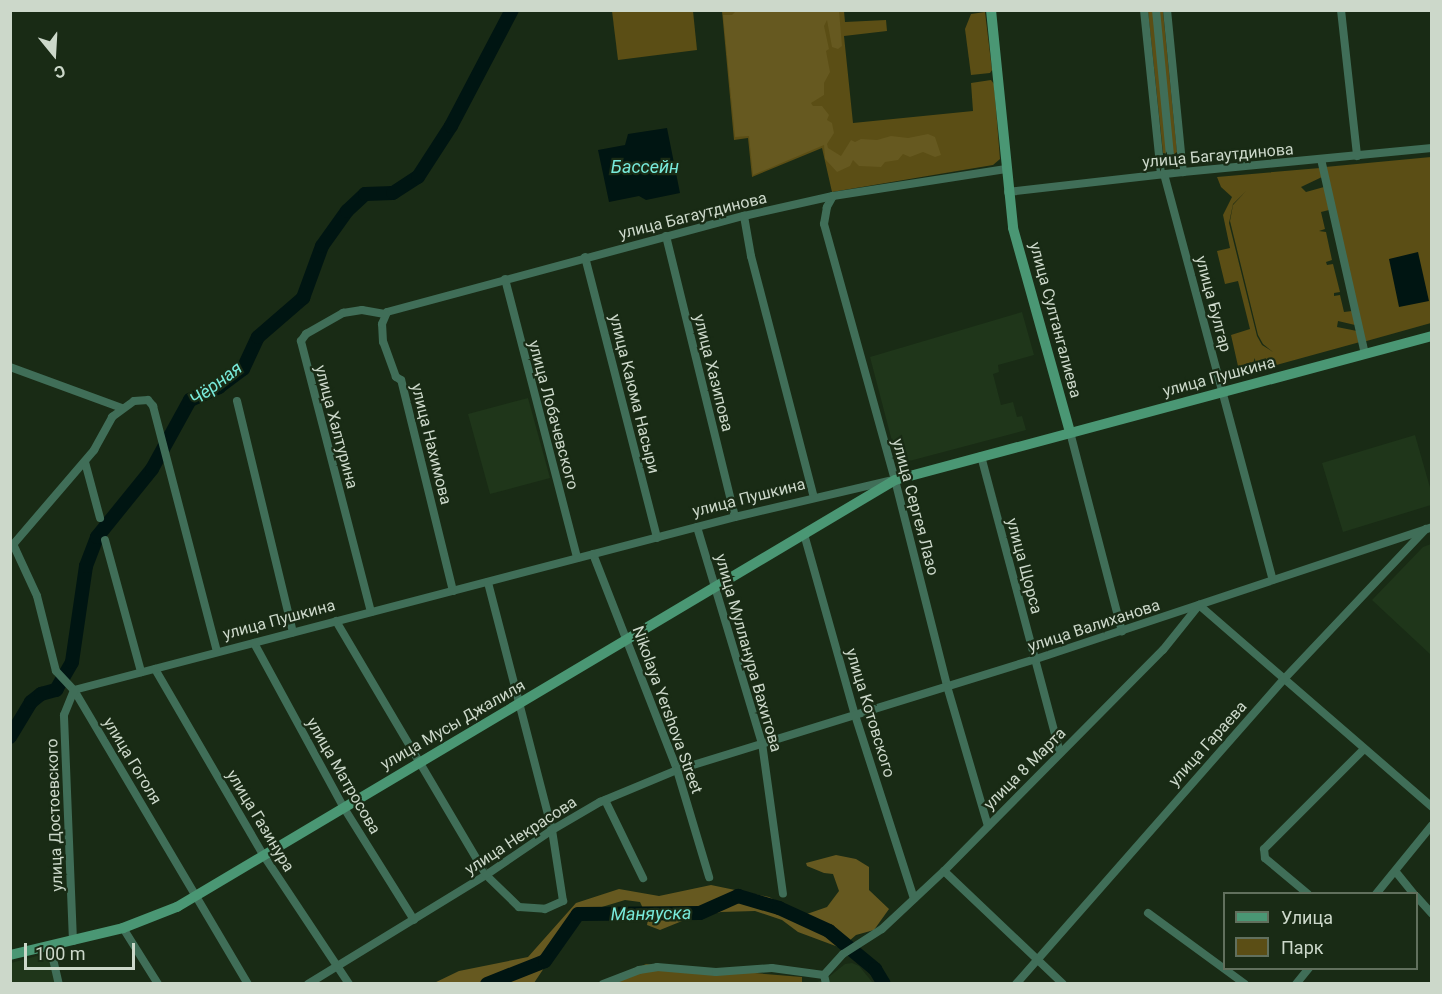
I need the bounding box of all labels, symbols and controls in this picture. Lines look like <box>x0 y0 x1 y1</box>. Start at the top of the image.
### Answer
north arrow <box>24 24 84 84</box>
text: С <box>52 61 68 82</box>
street label: улица Багаутдинова <box>1142 140 1294 172</box>
water label: Бассейн <box>611 156 679 178</box>
street label: улица Багаутдинова <box>617 188 769 244</box>
street label: улица Султангалиева <box>1025 240 1085 400</box>
street label: улица Булгар <box>1191 254 1235 354</box>
street label: улица Каюма Насыри <box>605 312 663 476</box>
street label: улица Хазипова <box>689 312 737 434</box>
street label: улица Лобачевского <box>524 338 582 492</box>
street label: улица Пушкина <box>1161 353 1277 401</box>
water label: Чёрная <box>185 357 247 411</box>
street label: улица Халтурина <box>310 363 362 491</box>
street label: улица Нахимова <box>407 382 455 506</box>
street label: улица Сергея Лазо <box>887 436 943 578</box>
street label: улица Пушкина <box>691 475 807 521</box>
street label: улица Щорса <box>1002 516 1046 616</box>
street label: улица Мулланура Вахитова <box>711 552 785 754</box>
street label: улица Пушкина <box>221 596 337 644</box>
street label: улица Валиханова <box>1025 596 1163 656</box>
street label: Nikolaya Yershova Street <box>628 624 706 796</box>
street label: улица Котовского <box>841 646 899 780</box>
street label: улица Мусы Джалиля <box>377 676 529 774</box>
street label: улица Гараева <box>1165 697 1251 791</box>
street label: улица Гоголя <box>99 714 165 808</box>
street label: улица Матросова <box>302 714 384 838</box>
street label: улица 8 Марта <box>980 724 1070 814</box>
street label: улица Достоевского <box>43 738 67 892</box>
street label: улица Газинура <box>222 766 298 876</box>
street label: улица Некрасова <box>461 793 581 879</box>
legend <box>1223 892 1418 970</box>
water label: Маняуска <box>611 902 691 926</box>
text: Улица <box>1281 907 1333 928</box>
scale bar <box>27 931 138 969</box>
text: Парк <box>1281 937 1323 958</box>
text: 100 m <box>35 943 86 964</box>

